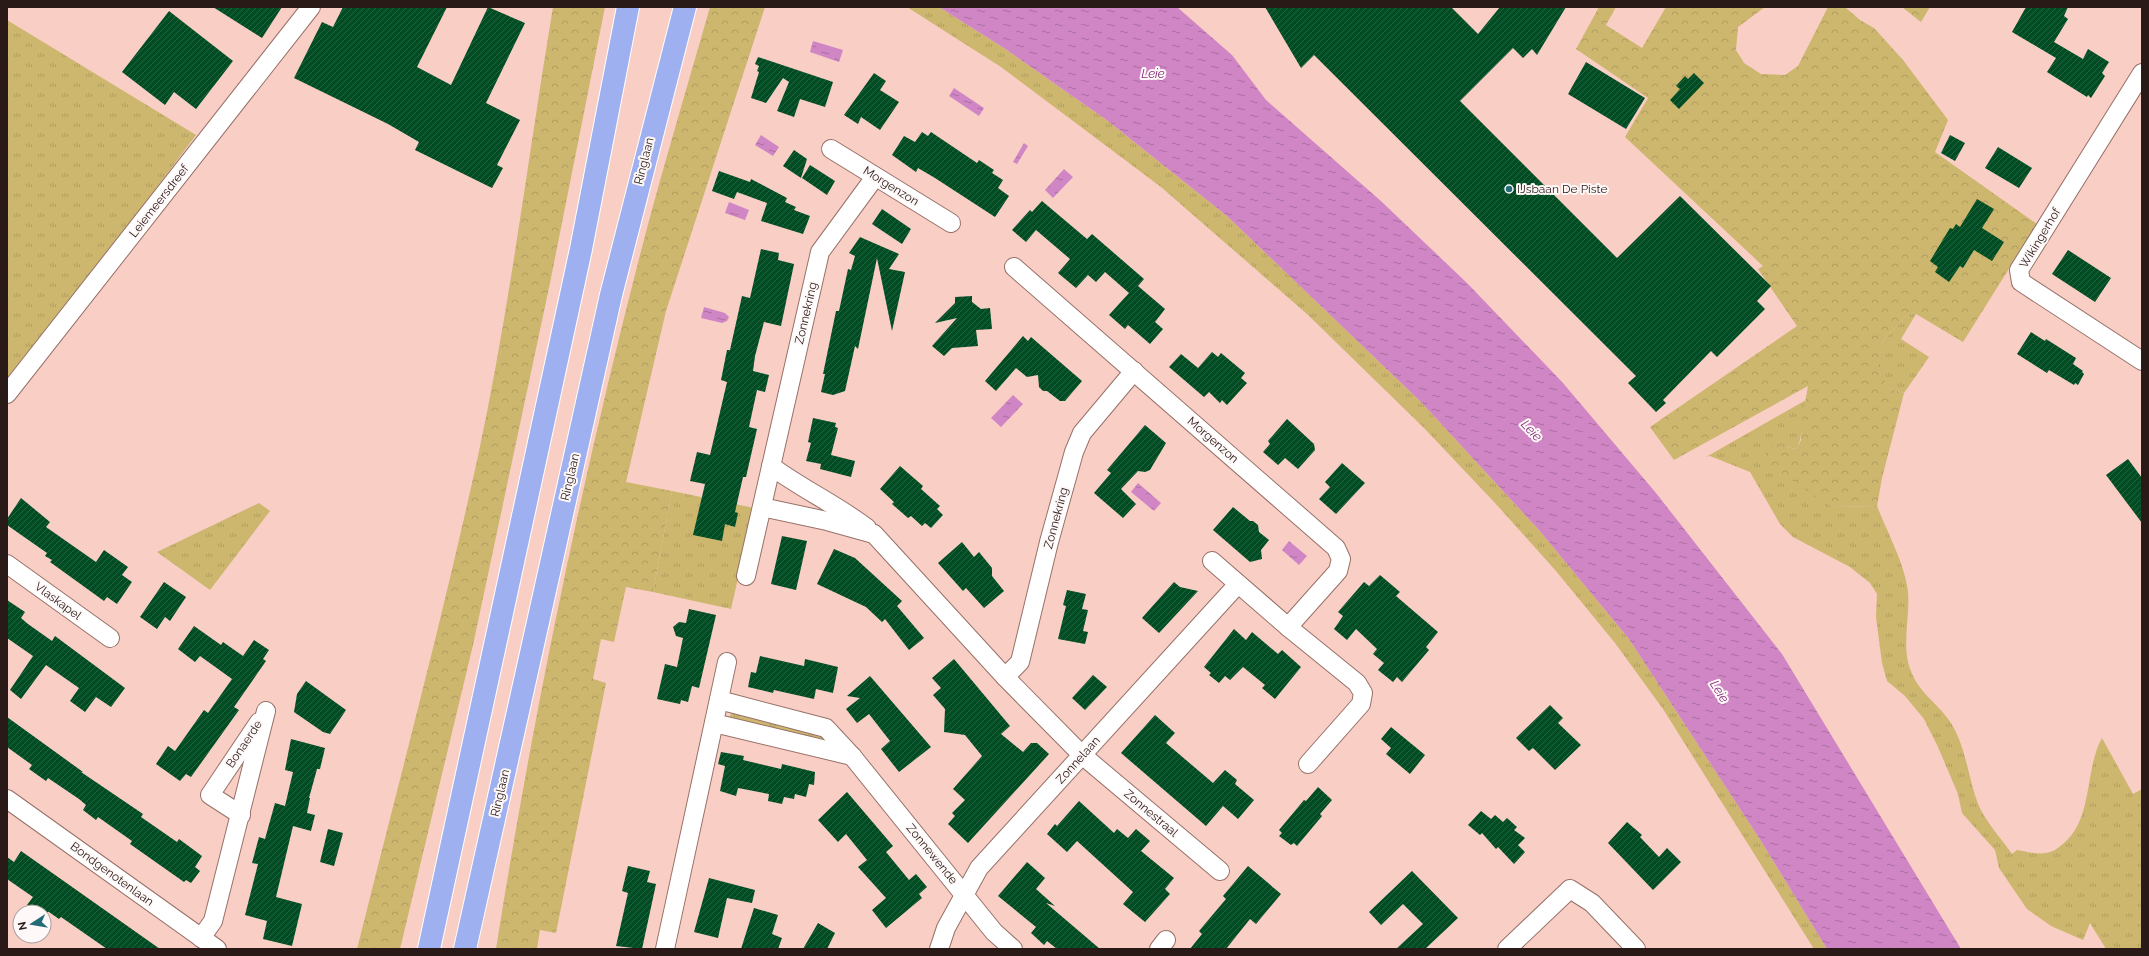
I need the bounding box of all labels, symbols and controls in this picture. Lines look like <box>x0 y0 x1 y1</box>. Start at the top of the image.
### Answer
water label: Leie <box>1141 66 1165 81</box>
street label: Ringlaan <box>631 136 657 186</box>
street label: Leiemeersdreef <box>126 161 192 240</box>
street label: Morgenzon <box>861 163 921 209</box>
place label: IJsbaan De Piste <box>1517 182 1608 196</box>
marker: IJsbaan De Piste <box>1504 184 1514 194</box>
street label: Wikingerhof <box>2017 204 2064 271</box>
street label: Zonnekring <box>792 281 820 345</box>
street label: Morgenzon <box>1185 414 1241 466</box>
water label: Leie <box>1518 417 1545 444</box>
street label: Ringlaan <box>558 452 582 502</box>
street label: Zonnekring <box>1041 486 1071 550</box>
street label: Vlaskapel <box>32 579 85 623</box>
water label: Leie <box>1707 677 1732 705</box>
street label: Bonaerde <box>223 718 265 770</box>
street label: Zonnelaan <box>1053 733 1103 787</box>
street label: Ringlaan <box>488 768 512 818</box>
street label: Zonnestraal <box>1121 786 1181 840</box>
street label: Zonnewende <box>903 821 961 887</box>
street label: Bondgenotenlaan <box>68 839 156 909</box>
north arrow <box>12 904 52 944</box>
text: N <box>15 921 30 931</box>

